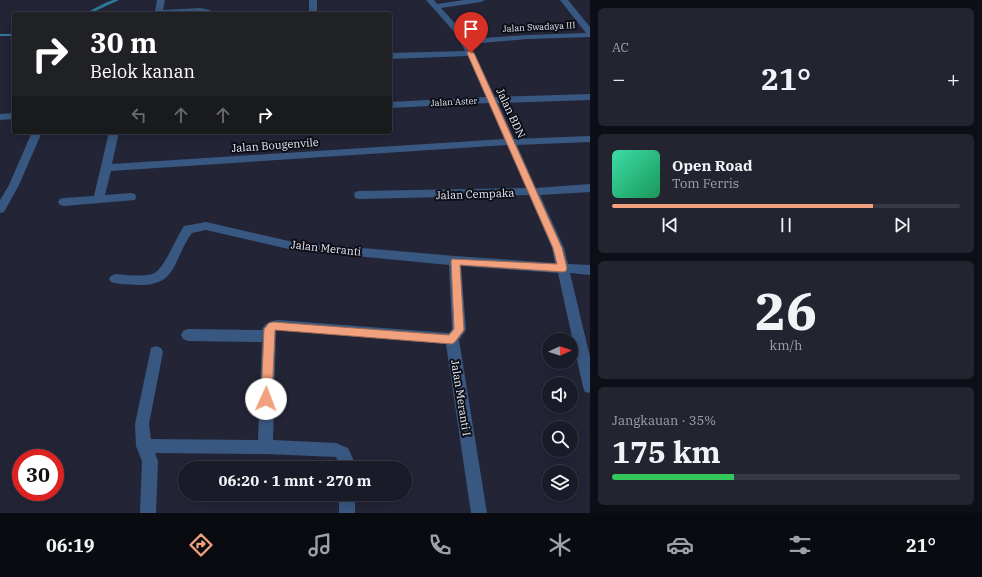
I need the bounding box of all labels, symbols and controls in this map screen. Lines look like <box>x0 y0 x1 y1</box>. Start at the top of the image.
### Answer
pin <box>454 12 488 53</box>
icon: arrive <box>460 18 482 40</box>
street label: Jalan Swadaya III <box>502 19 576 34</box>
text: 30 m <box>90 24 157 61</box>
icon: right <box>24 28 76 80</box>
text: AC <box>612 39 629 56</box>
text: 21° <box>761 59 811 98</box>
text: Belok kanan <box>90 60 195 83</box>
text: − <box>612 64 625 93</box>
text: + <box>947 64 960 93</box>
street label: Jalan BDN <box>493 86 529 141</box>
street label: Jalan Aster <box>430 95 478 108</box>
icon: left <box>128 104 150 126</box>
icon: ahead <box>170 104 192 126</box>
icon: ahead <box>212 104 234 126</box>
icon: right <box>254 104 276 126</box>
street label: Jalan Bougenvile <box>231 135 319 155</box>
text: Open Road <box>672 156 752 175</box>
text: Tom Ferris <box>672 175 739 192</box>
street label: Jalan Cempaka <box>435 186 515 202</box>
icon: previous <box>659 214 681 236</box>
icon: pause <box>775 214 797 236</box>
icon: next <box>891 214 913 236</box>
street label: Jalan Meranti <box>290 237 362 259</box>
text: 26 <box>755 277 817 344</box>
north arrow <box>542 333 578 369</box>
map controls <box>542 333 578 501</box>
text: km/h <box>770 337 802 354</box>
street label: Jalan Meranti I <box>448 359 474 437</box>
button: sound <box>542 377 578 413</box>
position arrow <box>245 378 287 420</box>
text: Jangkauan · 35% <box>612 412 716 429</box>
button: search <box>542 421 578 457</box>
text: 175 km <box>612 432 721 471</box>
speed limit sign: 30 <box>12 449 64 501</box>
button: layers <box>542 465 578 501</box>
text: 06:20 · 1 mnt · 270 m <box>219 471 371 490</box>
icon: directions <box>187 531 215 559</box>
icon: music <box>306 531 334 559</box>
icon: phone <box>426 531 454 559</box>
icon: climate <box>546 531 574 559</box>
icon: car <box>666 531 694 559</box>
icon: filters <box>786 531 814 559</box>
text: 06:19 <box>46 534 95 557</box>
text: 21° <box>906 534 936 557</box>

